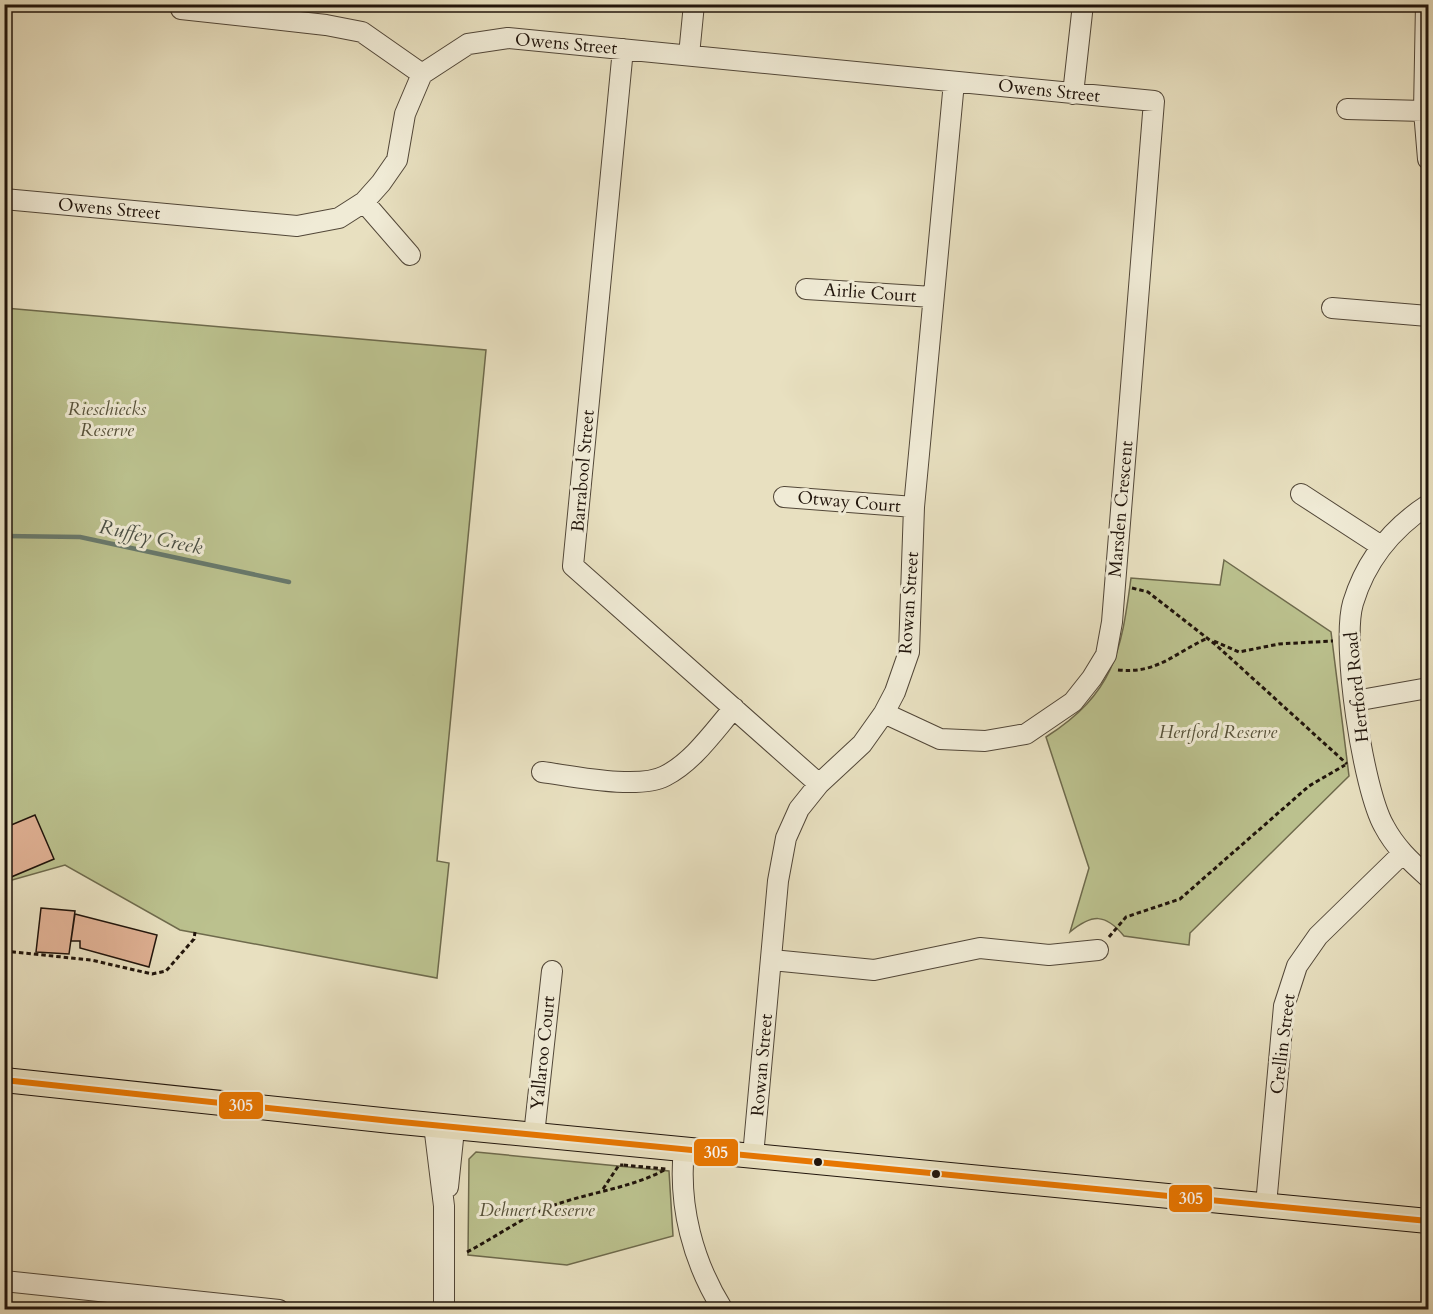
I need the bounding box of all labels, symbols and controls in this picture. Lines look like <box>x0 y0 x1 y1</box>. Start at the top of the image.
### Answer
street label: Owens Street <box>514 27 618 61</box>
street label: Owens Street <box>997 73 1102 109</box>
street label: Owens Street <box>57 192 161 226</box>
street label: Airlie Court <box>823 277 917 309</box>
park label: Rieschiecks Reserve <box>68 397 146 443</box>
street label: Barrabool Street <box>565 408 601 533</box>
street label: Marsden Crescent <box>1103 439 1139 578</box>
street label: Otway Court <box>796 485 902 519</box>
water label: Ruffey Creek <box>97 513 205 561</box>
street label: Rowan Street <box>893 551 925 655</box>
street label: Hertford Road <box>1339 630 1375 744</box>
park label: Hertford Reserve <box>1159 720 1278 745</box>
street label: Crellin Street <box>1264 992 1302 1096</box>
street label: Yallaroo Court <box>525 994 561 1111</box>
street label: Rowan Street <box>745 1012 779 1117</box>
line badge: 305 <box>218 1091 264 1120</box>
text: 305 <box>229 1095 253 1117</box>
line badge: 305 <box>693 1138 739 1167</box>
text: 305 <box>704 1142 728 1164</box>
unlabelled marker <box>812 1156 824 1168</box>
unlabelled marker <box>930 1168 942 1180</box>
line badge: 305 <box>1168 1184 1213 1213</box>
text: 305 <box>1179 1188 1203 1210</box>
park label: Dehnert Reserve <box>479 1198 596 1223</box>

